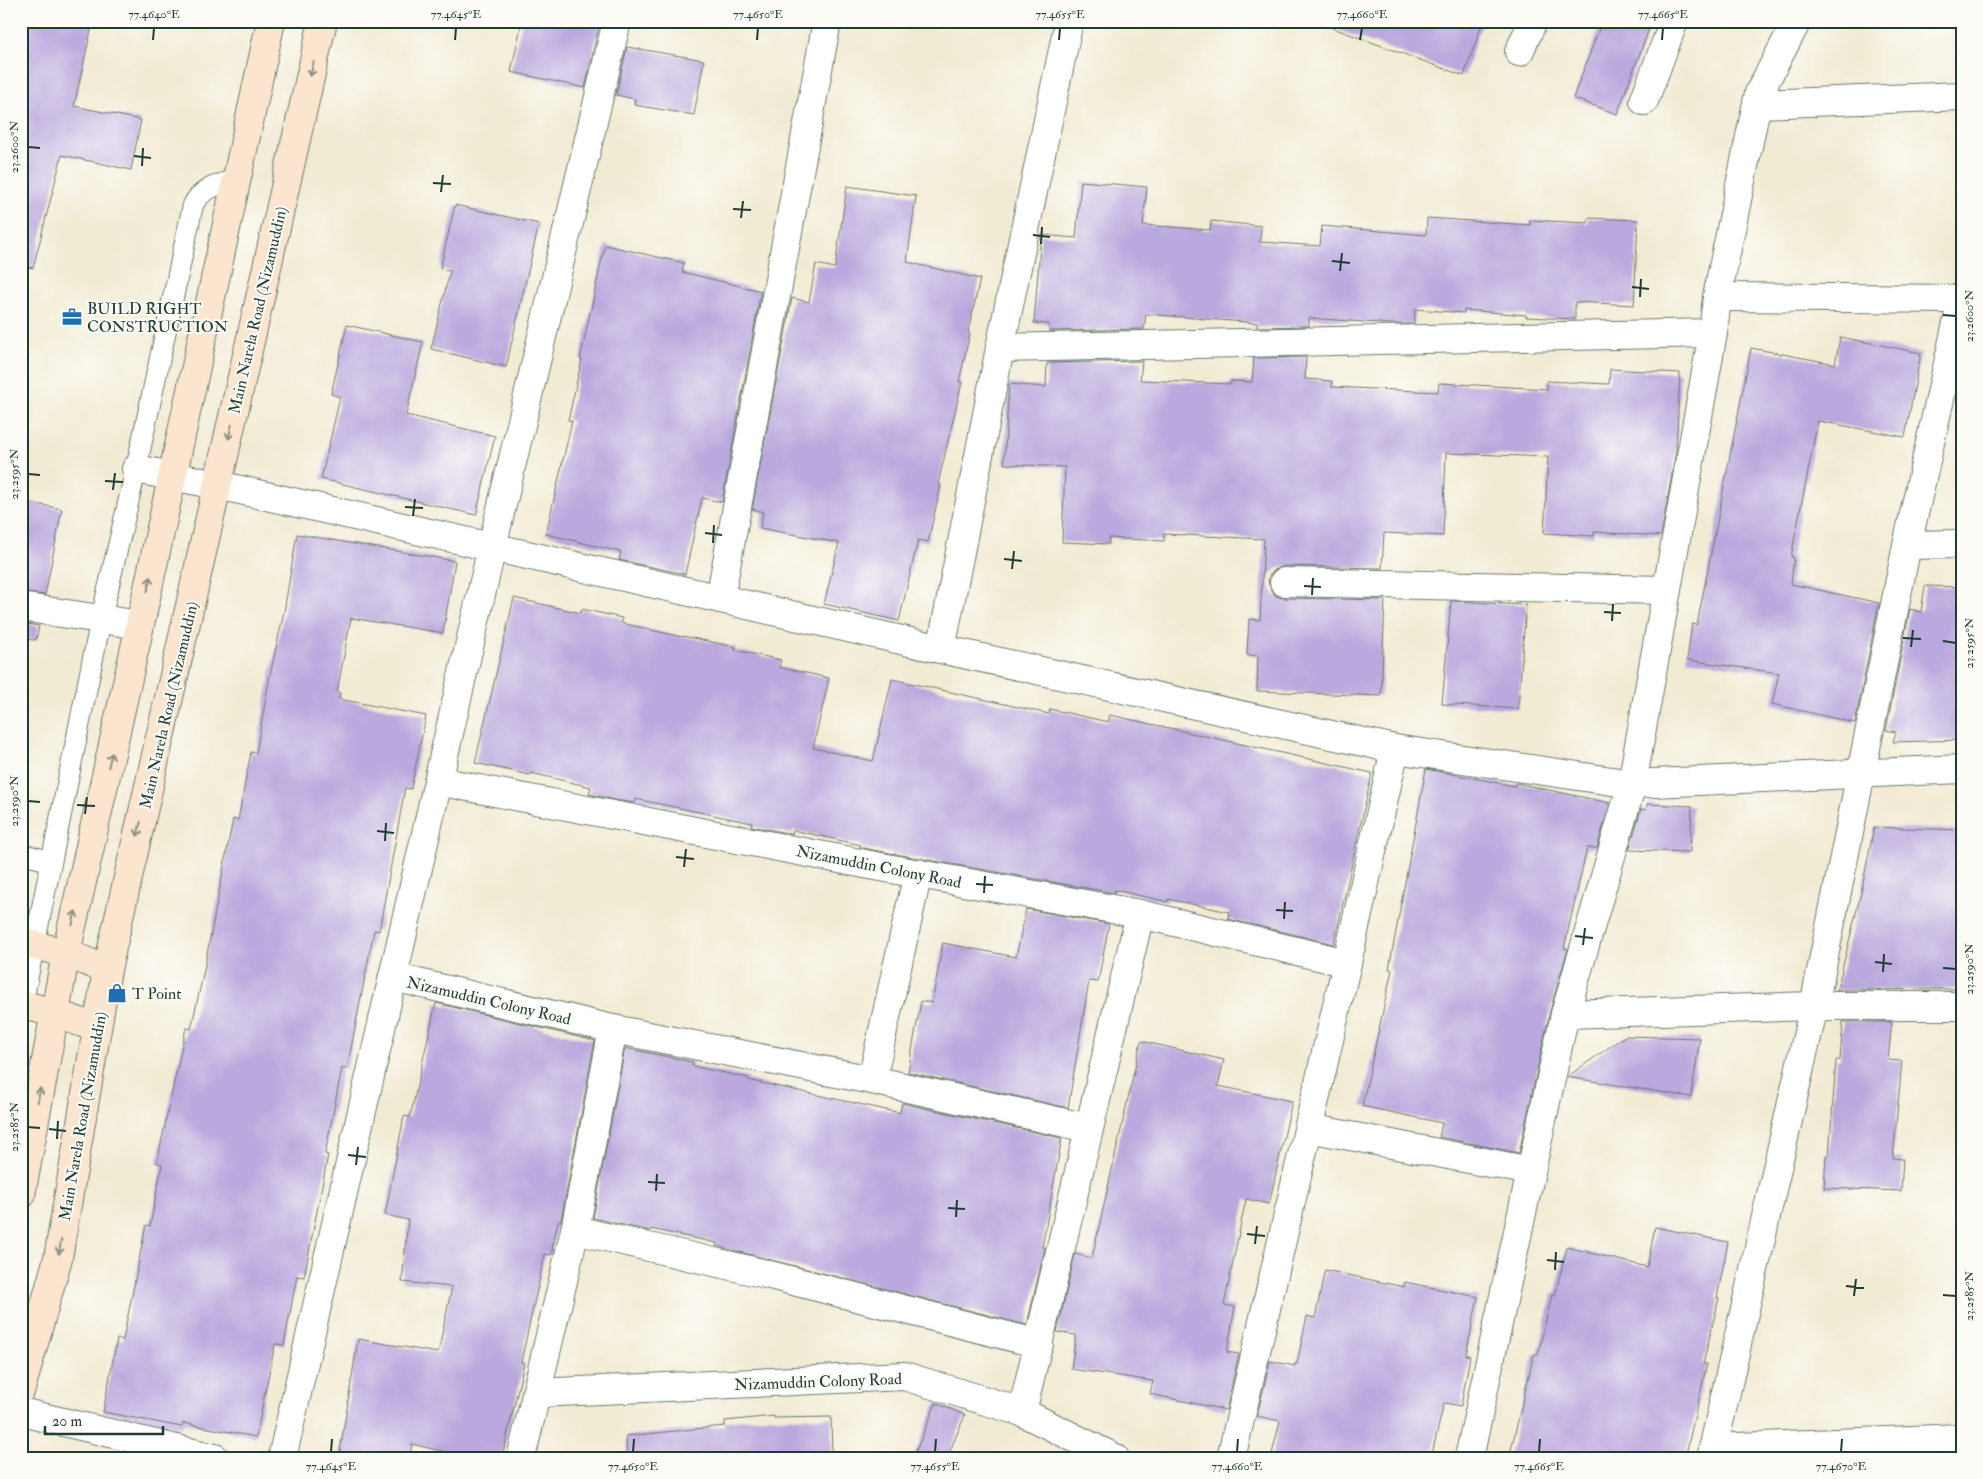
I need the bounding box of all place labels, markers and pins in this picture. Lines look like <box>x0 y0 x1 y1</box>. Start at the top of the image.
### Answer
place label: BUILD RIGHT CONSTRUCTION <box>87 299 229 337</box>
office icon: BUILD RIGHT CONSTRUCTION <box>61 306 83 328</box>
shop icon: T Point <box>106 982 128 1004</box>
place label: T Point <box>132 984 181 1004</box>

